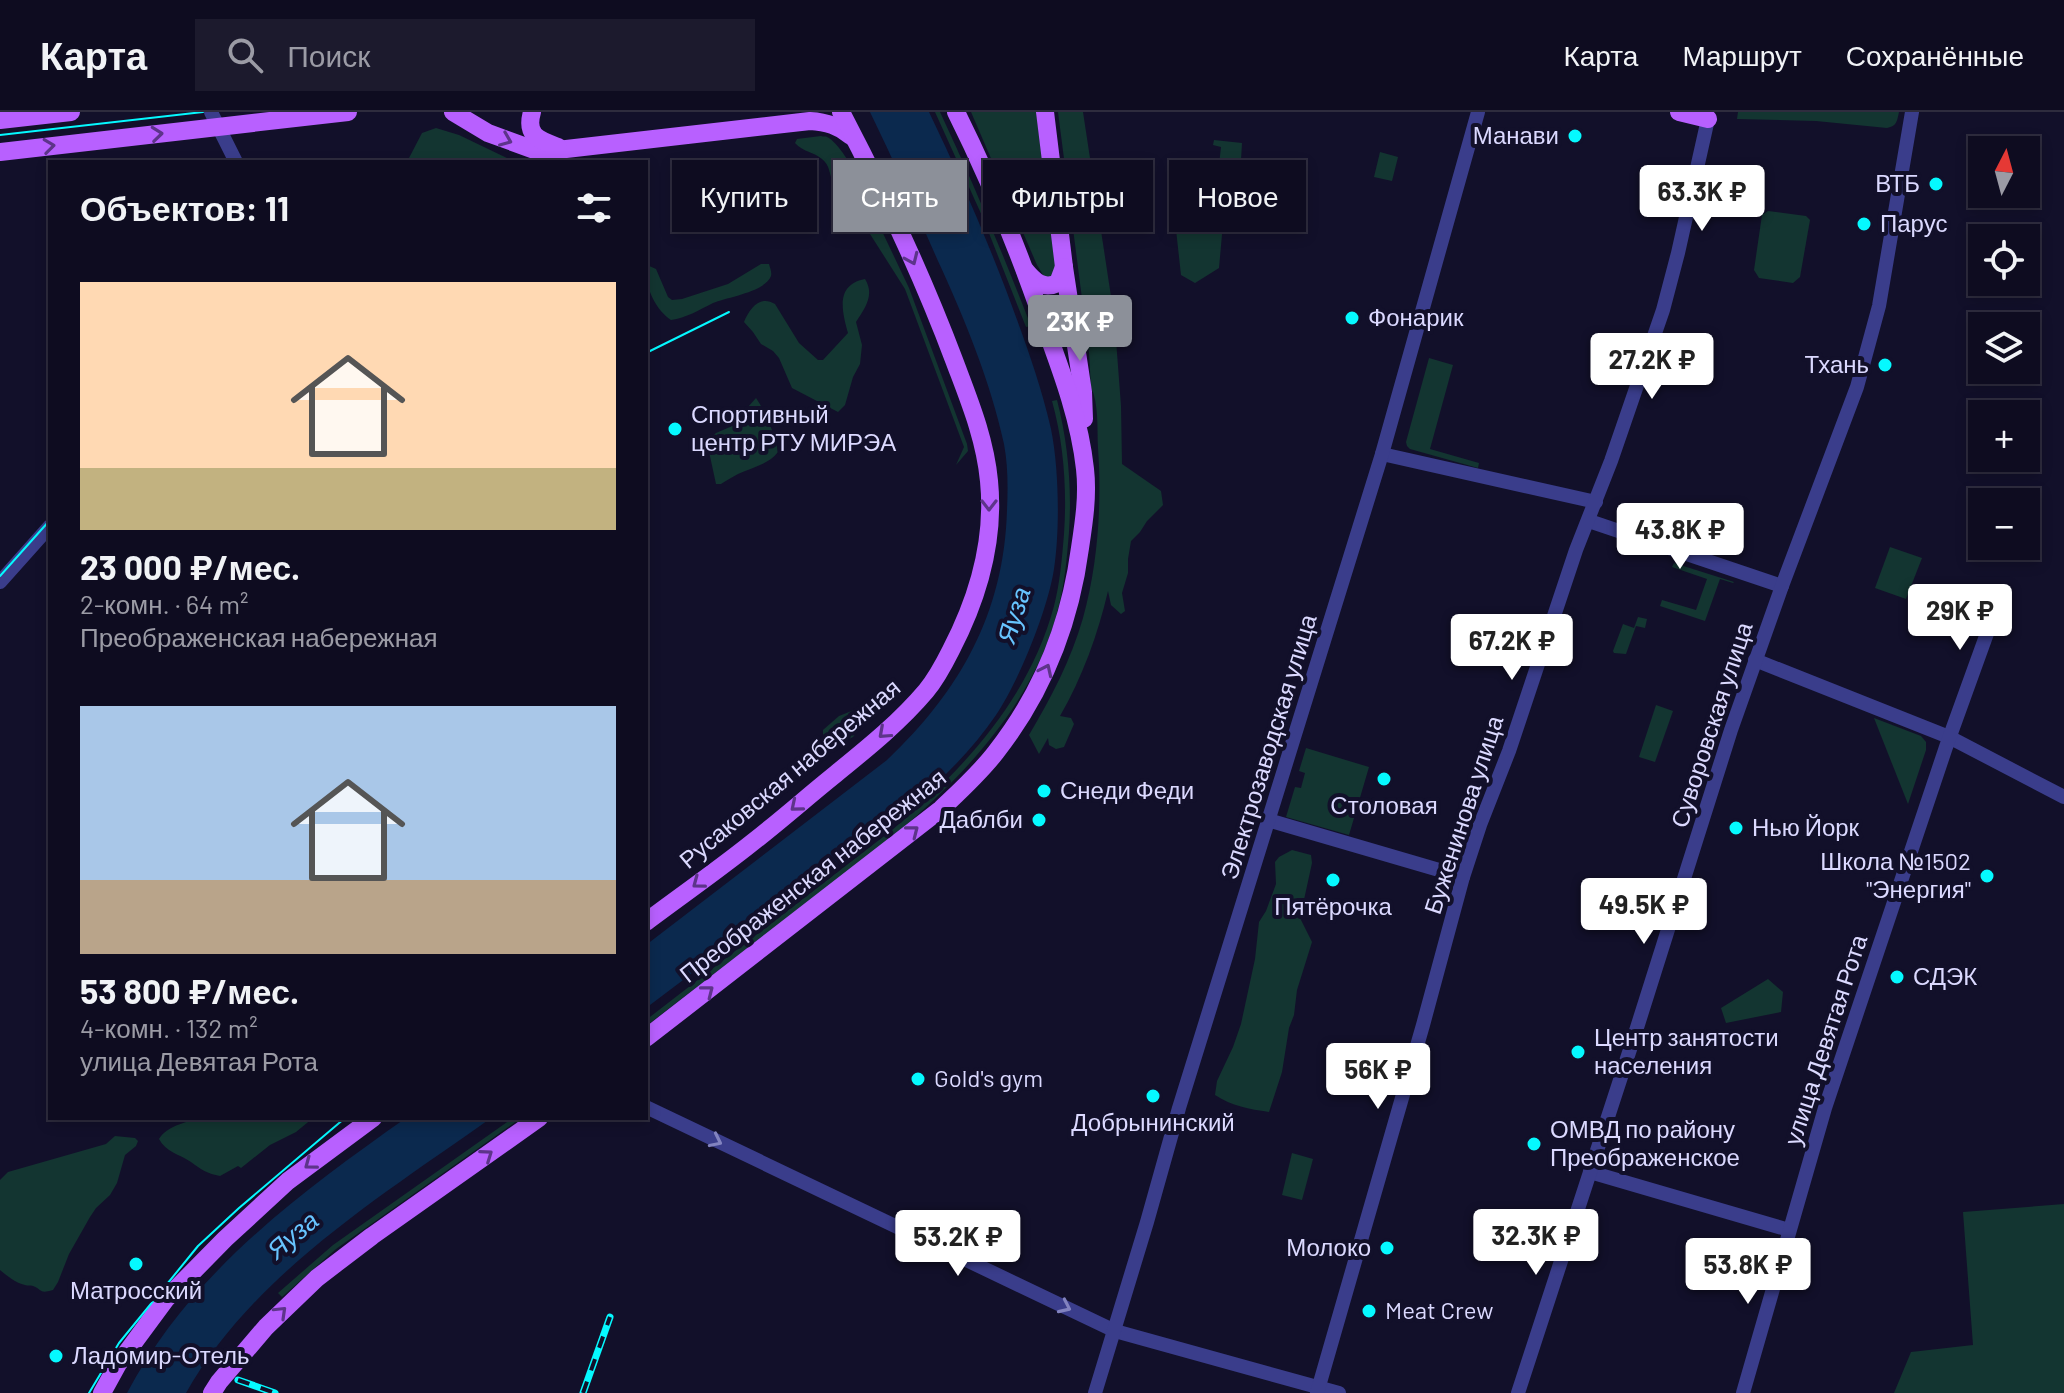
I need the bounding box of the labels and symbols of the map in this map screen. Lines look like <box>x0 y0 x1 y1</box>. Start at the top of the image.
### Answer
place label: Манави <box>1473 120 1559 149</box>
one-way arrow <box>151 125 164 142</box>
marker: Манави <box>1566 127 1584 145</box>
one-way arrow <box>498 130 512 147</box>
north arrow <box>1968 136 2040 208</box>
one-way arrow <box>43 138 56 155</box>
pin: 63.3K ₽ <box>1628 165 1776 233</box>
place label: ВТБ <box>1875 168 1920 197</box>
marker: ВТБ <box>1927 175 1945 193</box>
place label: Парус <box>1880 208 1947 237</box>
marker: Парус <box>1855 215 1873 233</box>
one-way arrow <box>903 250 919 265</box>
pin: 23K ₽ <box>1024 295 1136 363</box>
place label: Фонарик <box>1368 302 1464 331</box>
marker: Фонарик <box>1343 309 1361 327</box>
pin: 27.2K ₽ <box>1578 333 1726 401</box>
place label: Тхань <box>1805 349 1869 378</box>
marker: Тхань <box>1876 356 1894 374</box>
place label: Спортивный центр РТУ МИРЭА <box>691 399 896 456</box>
marker: Спортивный центр РТУ МИРЭА <box>666 420 684 438</box>
one-way arrow <box>980 499 998 512</box>
pin: 43.8K ₽ <box>1606 503 1754 571</box>
water label: Яуза <box>989 583 1036 648</box>
pin: 29K ₽ <box>1904 584 2016 652</box>
street label: Электрозаводская улица <box>1213 610 1322 883</box>
pin: 67.2K ₽ <box>1438 614 1586 682</box>
street label: Суворовская улица <box>1664 617 1758 831</box>
one-way arrow <box>1036 663 1052 678</box>
street label: Русаковская набережная <box>673 672 905 874</box>
street label: Буженинова улица <box>1417 711 1509 917</box>
one-way arrow <box>878 724 893 738</box>
street label: Преображенская набережная <box>673 762 951 988</box>
marker: Столовая <box>1375 770 1393 788</box>
place label: Снеди Феди <box>1060 775 1194 804</box>
marker: Снеди Феди <box>1035 782 1053 800</box>
place label: Столовая <box>1330 790 1438 819</box>
one-way arrow <box>791 796 806 811</box>
place label: Даблби <box>940 804 1023 833</box>
marker: Даблби <box>1030 811 1048 829</box>
place label: Нью Йорк <box>1752 812 1860 841</box>
marker: Нью Йорк <box>1727 819 1745 837</box>
one-way arrow <box>904 826 918 841</box>
place label: Школа №1502 "Энергия" <box>1820 846 1971 903</box>
marker: Школа №1502 "Энергия" <box>1978 867 1996 885</box>
marker: Пятёрочка <box>1324 871 1342 889</box>
one-way arrow <box>693 873 707 888</box>
pin: 49.5K ₽ <box>1570 878 1718 946</box>
place label: Пятёрочка <box>1274 891 1392 920</box>
street label: улица Девятая Рота <box>1777 930 1872 1148</box>
place label: СДЭК <box>1913 961 1977 990</box>
marker: СДЭК <box>1888 968 1906 986</box>
one-way arrow <box>699 986 714 1000</box>
place label: Центр занятости населения <box>1594 1022 1779 1079</box>
pin: 56K ₽ <box>1322 1043 1434 1111</box>
marker: Центр занятости населения <box>1569 1043 1587 1061</box>
place label: Gold's gym <box>934 1063 1043 1092</box>
marker: Gold's gym <box>909 1070 927 1088</box>
marker: Добрынинский <box>1144 1087 1162 1105</box>
place label: Добрынинский <box>1071 1107 1235 1136</box>
place label: ОМВД по району Преображенское <box>1550 1114 1740 1171</box>
one-way arrow <box>708 1131 723 1147</box>
marker: ОМВД по району Преображенское <box>1525 1135 1543 1153</box>
one-way arrow <box>478 1150 492 1164</box>
one-way arrow <box>304 1154 319 1168</box>
water label: Яуза <box>259 1204 324 1265</box>
pin: 32.3K ₽ <box>1462 1209 1610 1277</box>
pin: 53.2K ₽ <box>884 1210 1032 1278</box>
place label: Молоко <box>1286 1232 1371 1261</box>
pin: 53.8K ₽ <box>1674 1238 1822 1306</box>
marker: Молоко <box>1378 1239 1396 1257</box>
marker: Матросский <box>127 1255 145 1273</box>
place label: Матросский <box>70 1275 202 1304</box>
place label: Meat Crew <box>1385 1295 1494 1324</box>
one-way arrow <box>1056 1298 1071 1314</box>
marker: Meat Crew <box>1360 1302 1378 1320</box>
one-way arrow <box>271 1308 286 1322</box>
place label: Ладомир-Отель <box>72 1340 250 1369</box>
marker: Ладомир-Отель <box>47 1347 65 1365</box>

